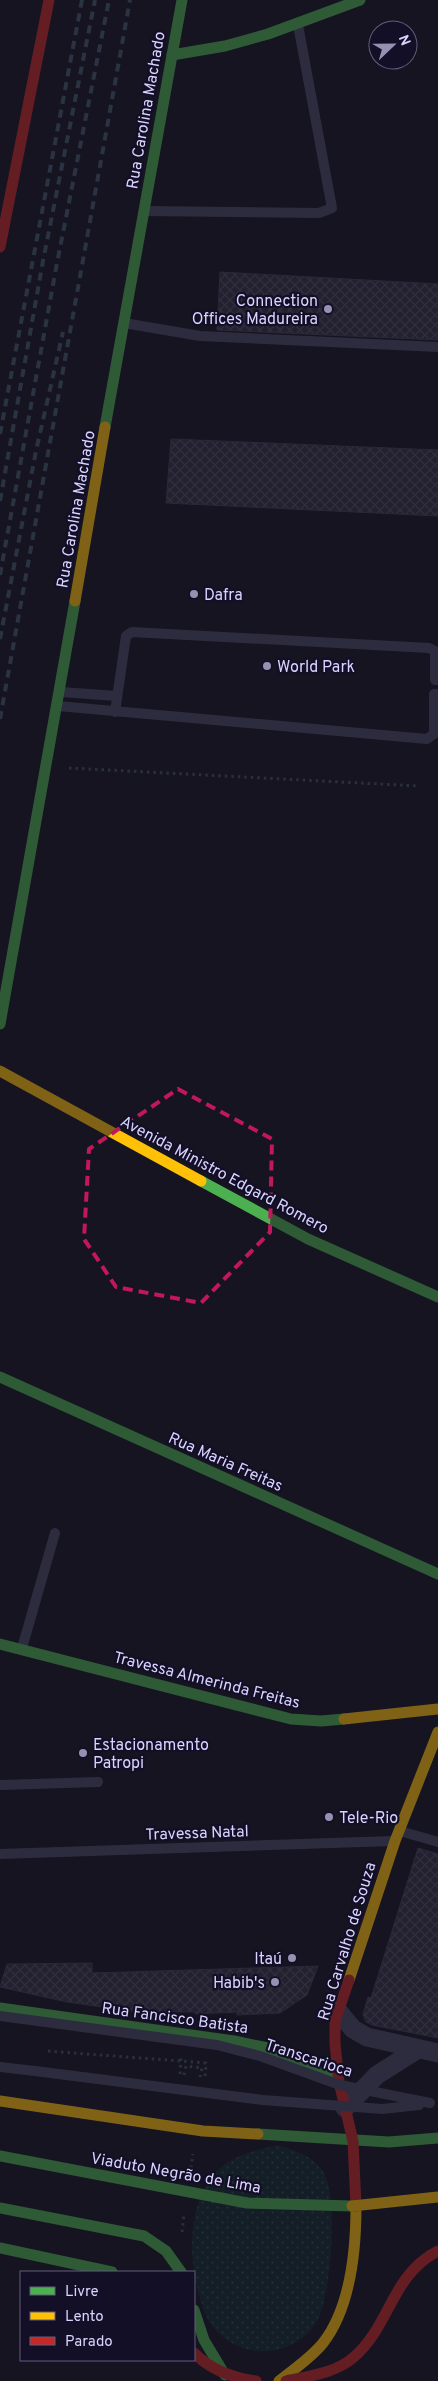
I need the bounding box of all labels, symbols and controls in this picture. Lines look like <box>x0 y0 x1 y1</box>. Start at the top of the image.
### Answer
north arrow <box>368 20 418 70</box>
street label: Rua Carolina Machado <box>123 30 171 191</box>
text: N <box>394 33 413 49</box>
place label: Connection Offices Madureira <box>192 292 318 330</box>
marker: Connection Offices Madureira <box>322 303 334 315</box>
street label: Rua Carolina Machado <box>53 429 101 590</box>
place label: Dafra <box>204 586 243 606</box>
marker: Dafra <box>188 588 200 600</box>
place label: World Park <box>277 658 355 678</box>
marker: World Park <box>261 660 273 672</box>
street label: Avenida Ministro Edgard Romero <box>116 1112 332 1239</box>
street label: Rua Maria Freitas <box>165 1429 286 1497</box>
street label: Travessa Almerinda Freitas <box>111 1648 302 1714</box>
place label: Estacionamento Patropi <box>93 1736 209 1774</box>
marker: Estacionamento Patropi <box>77 1747 89 1759</box>
place label: Tele-Rio <box>339 1809 398 1829</box>
marker: Tele-Rio <box>323 1811 335 1823</box>
street label: Travessa Natal <box>145 1822 249 1846</box>
street label: Rua Carvalho de Souza <box>314 1860 382 2023</box>
place label: Itaú <box>254 1950 282 1970</box>
marker: Itaú <box>286 1952 298 1964</box>
place label: Habib's <box>213 1974 265 1994</box>
marker: Habib's <box>269 1976 281 1988</box>
street label: Rua Fancisco Batista <box>100 1999 249 2039</box>
street label: Transcarioca <box>262 2035 355 2082</box>
street label: Viaduto Negrão de Lima <box>89 2149 262 2199</box>
legend <box>20 2271 195 2361</box>
text: Livre <box>65 2283 99 2302</box>
text: Lento <box>65 2308 104 2327</box>
text: Parado <box>65 2333 113 2352</box>

